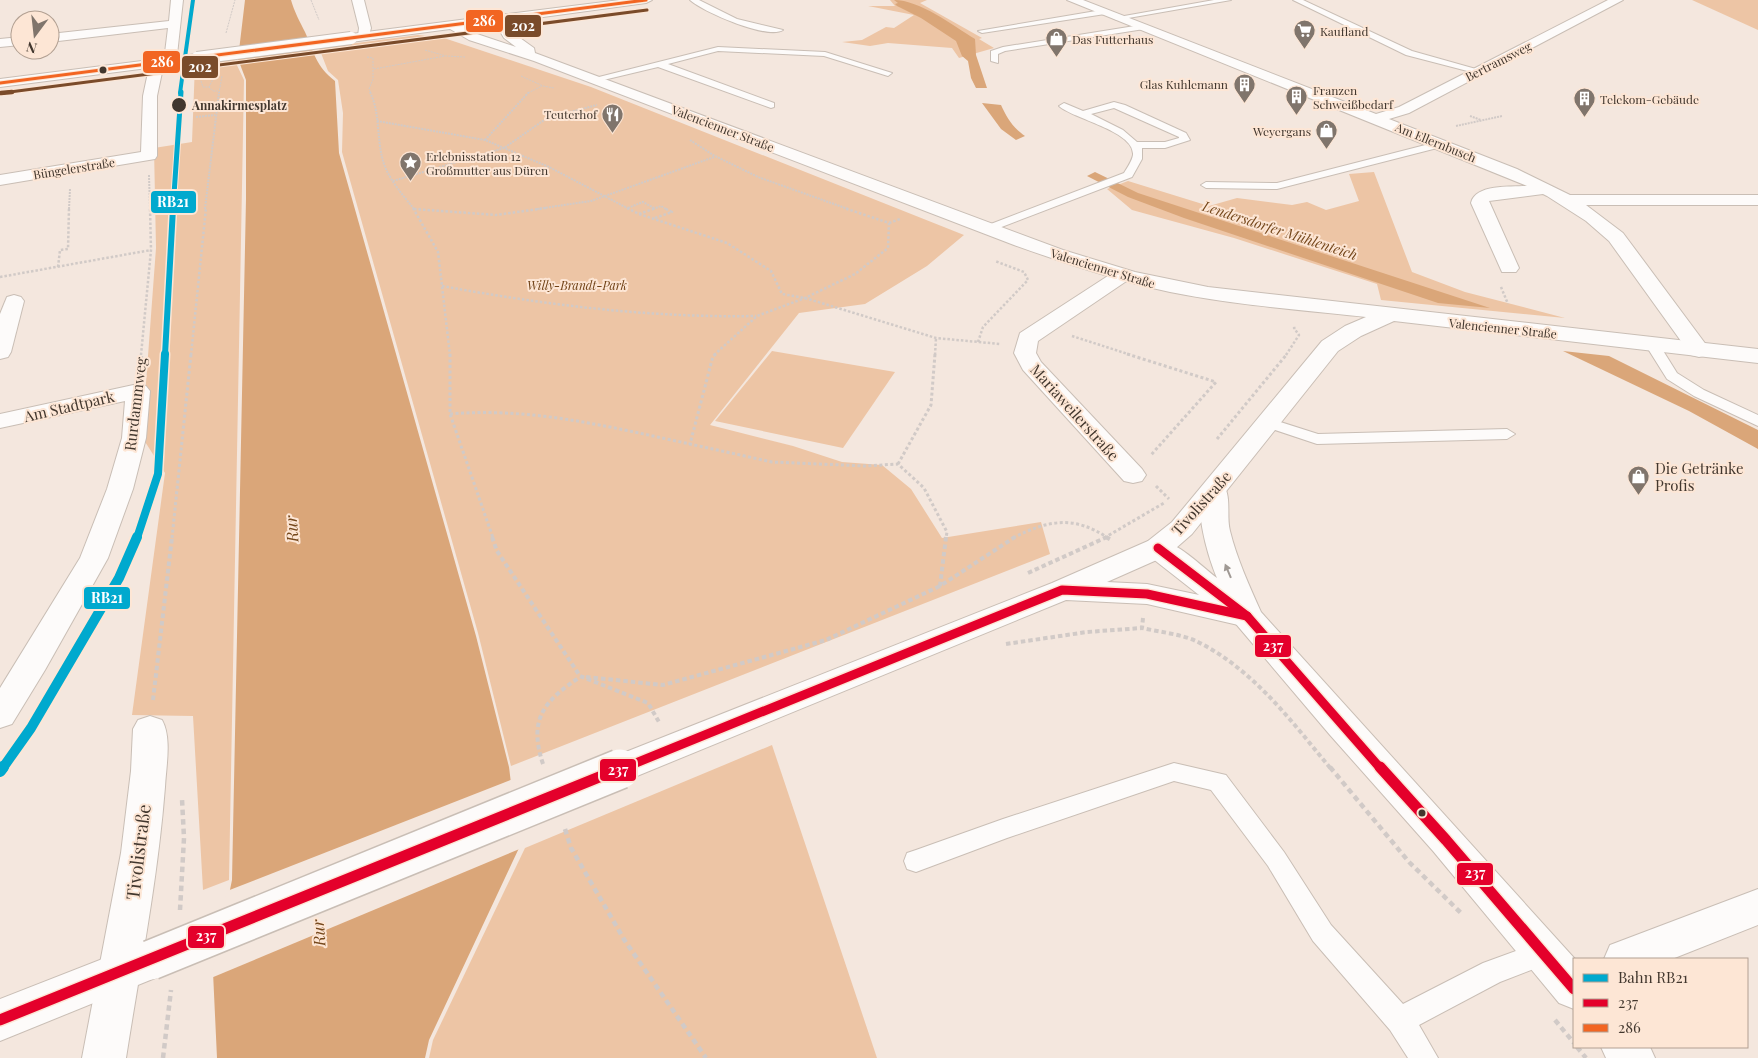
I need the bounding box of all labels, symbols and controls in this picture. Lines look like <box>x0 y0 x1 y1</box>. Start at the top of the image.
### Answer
line badge: 286 <box>465 9 504 33</box>
north arrow <box>10 10 60 60</box>
text: 286 <box>472 11 496 30</box>
line badge: 202 <box>504 14 542 38</box>
text: 202 <box>511 16 535 35</box>
supermarket icon: Kaufland <box>1292 19 1316 50</box>
place label: Kaufland <box>1320 23 1368 39</box>
shop icon: Das Futterhaus <box>1044 27 1068 58</box>
place label: Das Futterhaus <box>1072 31 1153 47</box>
street label: Bertramsweg <box>1462 37 1534 84</box>
text: N <box>24 38 39 59</box>
line badge: 286 <box>142 50 181 74</box>
text: 286 <box>150 52 174 71</box>
line badge: 202 <box>181 55 219 79</box>
text: 202 <box>188 57 212 76</box>
unlabelled marker <box>98 65 108 75</box>
building icon: Glas Kuhlemann <box>1232 72 1256 103</box>
place label: Glas Kuhlemann <box>1140 76 1228 92</box>
place label: Franzen Schweißbedarf <box>1313 82 1394 112</box>
building icon: Franzen Schweißbedarf <box>1285 85 1309 116</box>
building icon: Telekom-Gebäude <box>1572 87 1596 118</box>
place label: Telekom-Gebäude <box>1600 91 1699 107</box>
marker: Annakirmesplatz <box>170 96 188 114</box>
place label: Annakirmesplatz <box>191 97 287 113</box>
street label: Valencienner Straße <box>669 101 776 155</box>
restaurant icon: Teuterhof <box>601 102 625 133</box>
place label: Teuterhof <box>544 106 598 122</box>
street label: Am Ellernbusch <box>1392 118 1479 165</box>
shop icon: Weyergans <box>1315 119 1339 150</box>
place label: Weyergans <box>1252 123 1311 139</box>
place label: Erlebnisstation 12 Großmutter aus Düren <box>426 148 548 178</box>
place icon: Erlebnisstation 12 Großmutter aus Düren <box>398 151 422 182</box>
street label: Büngelerstraße <box>32 154 116 182</box>
line badge: RB21 <box>150 190 197 214</box>
text: RB21 <box>157 192 189 211</box>
water label: Lendersdorfer Mühlenteich <box>1199 196 1360 264</box>
street label: Valencienner Straße <box>1048 244 1157 291</box>
park label: Willy-Brandt-Park <box>527 277 627 293</box>
street label: Valencienner Straße <box>1447 314 1558 342</box>
street label: Rurdammweg <box>119 356 151 452</box>
street label: Mariaweilerstraße <box>1026 360 1124 464</box>
street label: Am Stadtpark <box>21 386 117 426</box>
place label: Die Getränke Profis <box>1655 458 1744 495</box>
shop icon: Die Getränke Profis <box>1627 465 1651 496</box>
street label: Tivolistraße <box>1167 467 1235 539</box>
water label: Rur <box>280 514 302 544</box>
one-way arrow <box>1224 564 1232 578</box>
line badge: RB21 <box>83 586 131 610</box>
text: RB21 <box>91 588 123 607</box>
line badge: 237 <box>1254 634 1292 658</box>
text: 237 <box>1263 636 1284 655</box>
line badge: 237 <box>599 758 637 782</box>
text: 237 <box>608 760 629 779</box>
street label: Tivolistraße <box>120 803 156 901</box>
unlabelled marker <box>1417 808 1427 818</box>
line badge: 237 <box>1456 862 1494 886</box>
text: 237 <box>1465 863 1486 882</box>
water label: Rur <box>307 918 329 948</box>
line badge: 237 <box>187 925 225 949</box>
text: 237 <box>196 926 217 945</box>
legend <box>1573 958 1748 1048</box>
text: Bahn RB21 <box>1618 967 1689 987</box>
text: 237 <box>1618 992 1638 1012</box>
text: 286 <box>1618 1017 1641 1037</box>

